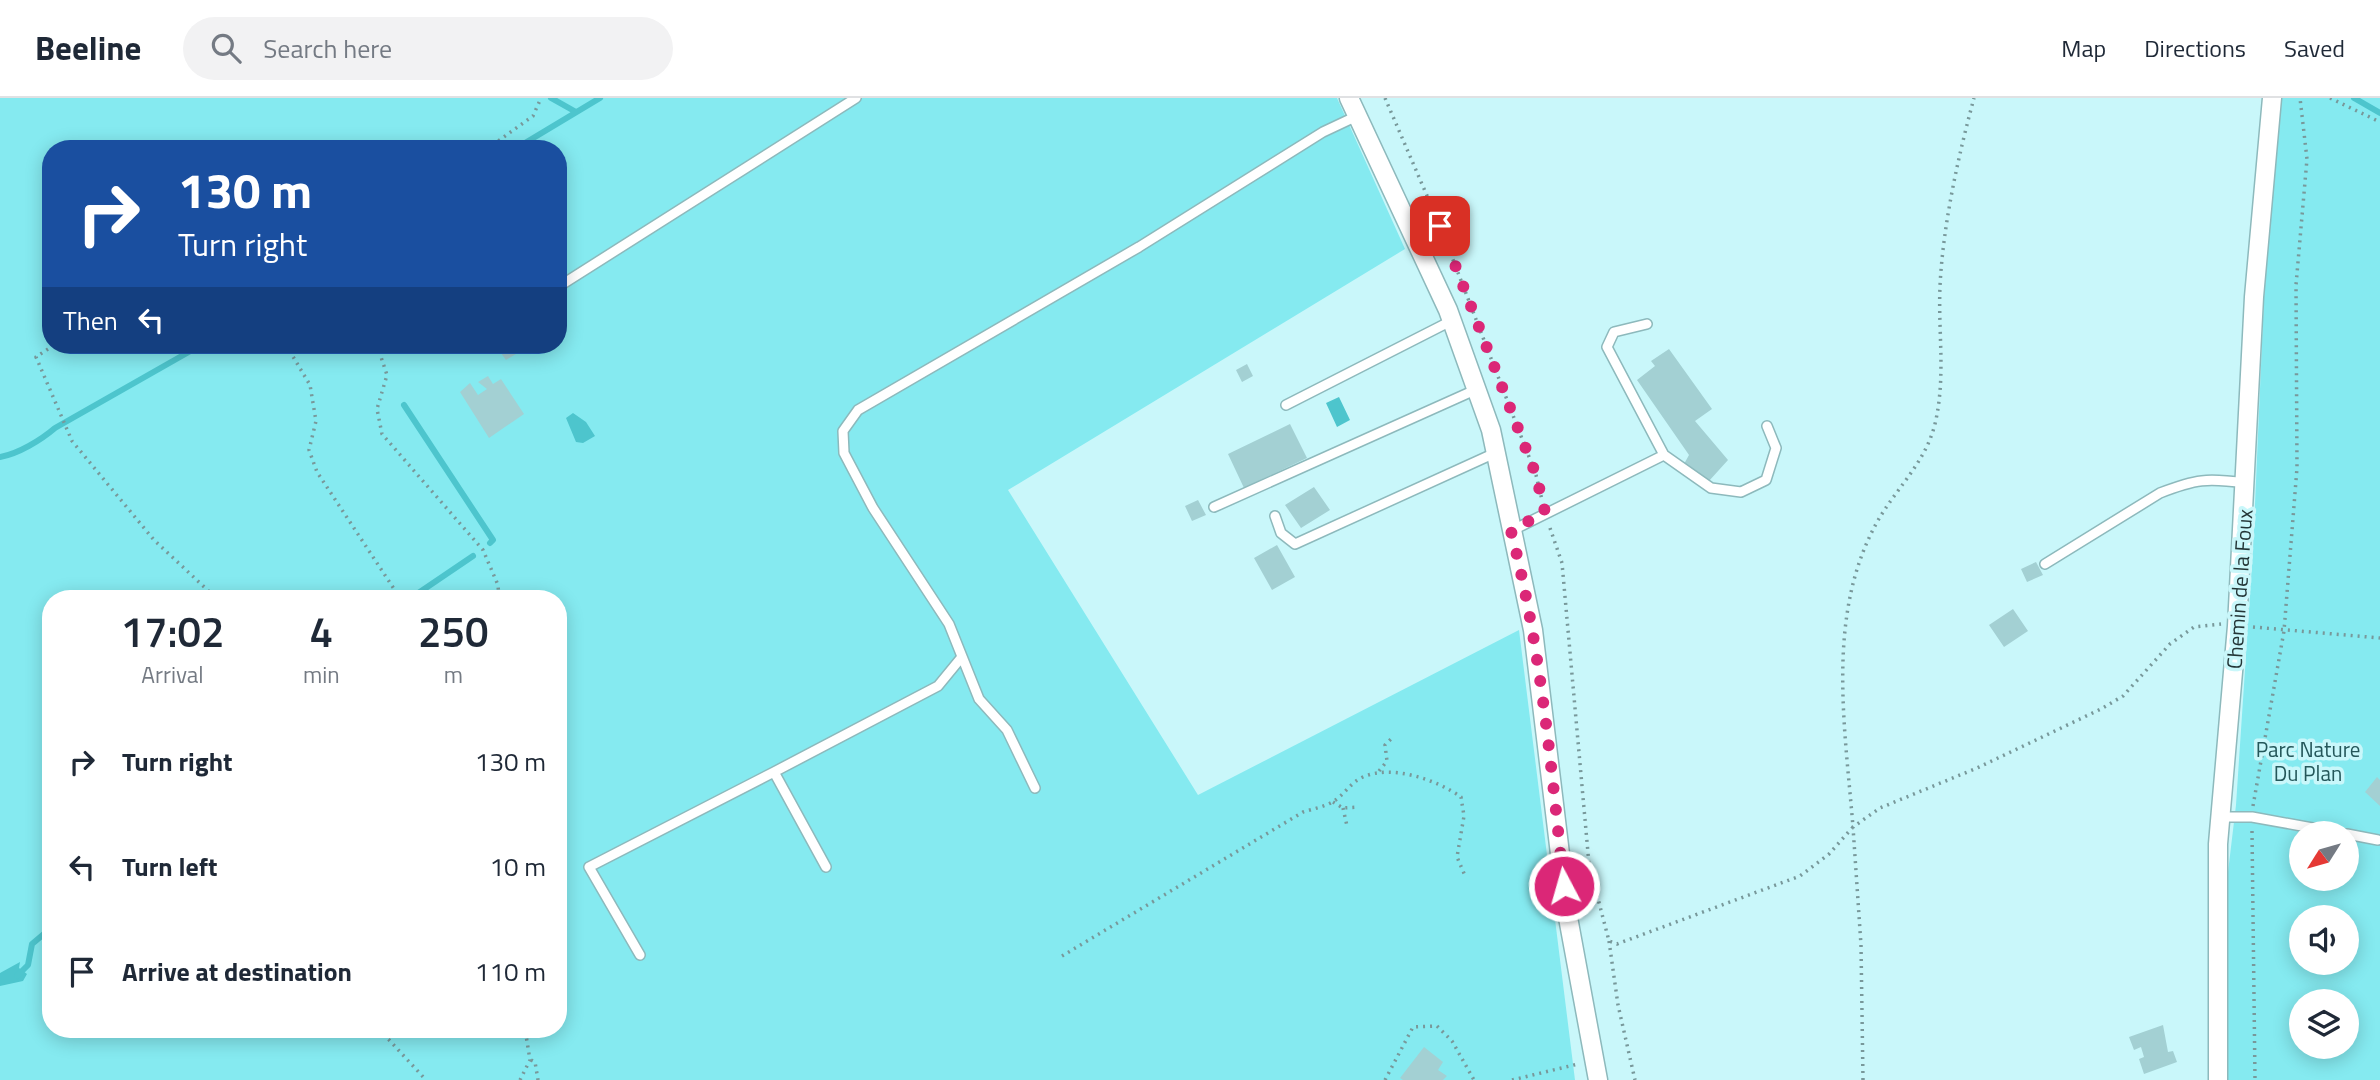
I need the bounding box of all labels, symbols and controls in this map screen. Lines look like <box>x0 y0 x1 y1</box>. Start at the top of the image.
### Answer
search box <box>183 17 673 80</box>
text: Beeline <box>35 23 141 73</box>
icon: search <box>207 29 245 67</box>
text: Search here <box>263 29 392 68</box>
text: Map <box>2061 30 2106 66</box>
text: Directions <box>2144 30 2246 66</box>
text: Saved <box>2284 30 2345 66</box>
text: 130 m <box>178 152 312 227</box>
icon: right <box>63 168 154 259</box>
pin <box>1410 196 1470 256</box>
icon: arrive <box>1421 207 1459 245</box>
text: Turn right <box>178 220 307 268</box>
text: Then <box>63 301 118 340</box>
icon: left <box>132 301 170 339</box>
street label: Chemin de la Foux <box>2217 508 2261 670</box>
text: 17:02 <box>120 599 225 663</box>
text: 4 <box>310 599 333 663</box>
text: 250 <box>418 599 489 663</box>
text: Arrival <box>141 657 204 692</box>
text: min <box>303 657 340 692</box>
text: m <box>444 657 463 692</box>
park label: Parc Nature Du Plan <box>2256 733 2360 789</box>
text: Turn right <box>122 742 233 781</box>
text: 130 m <box>475 742 546 781</box>
icon: right <box>63 743 101 781</box>
north arrow <box>2289 821 2359 891</box>
map controls <box>2289 821 2359 1059</box>
text: Turn left <box>122 847 217 886</box>
text: 10 m <box>489 847 546 886</box>
icon: left <box>63 848 101 886</box>
position arrow <box>1527 849 1601 923</box>
button: sound <box>2289 905 2359 975</box>
text: Arrive at destination <box>122 952 352 991</box>
text: 110 m <box>475 952 546 991</box>
icon: arrive <box>63 953 101 991</box>
button: layers <box>2289 989 2359 1059</box>

